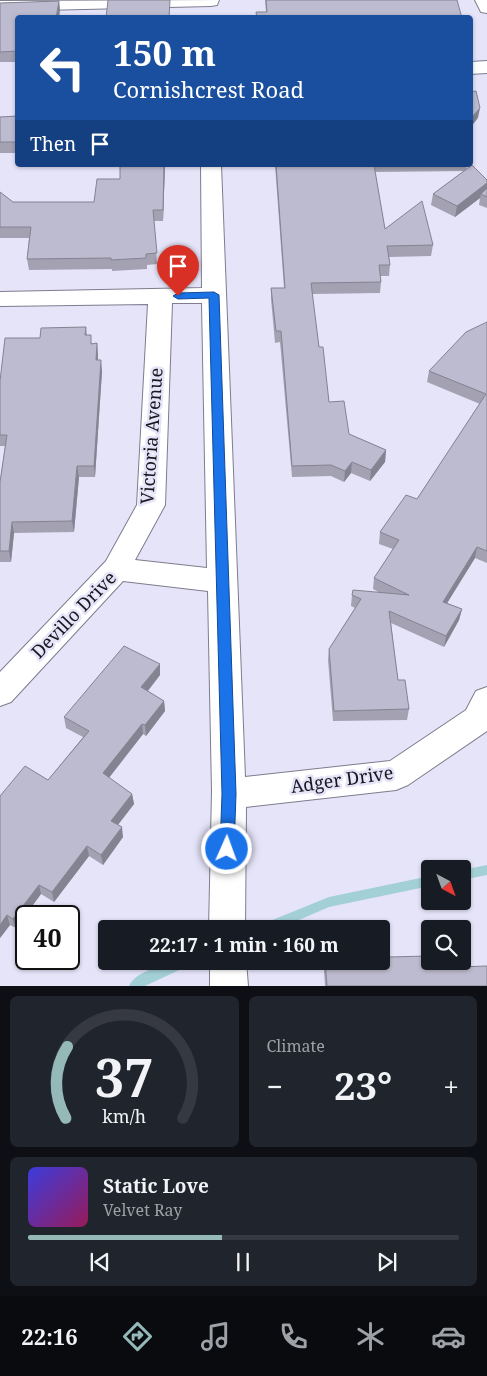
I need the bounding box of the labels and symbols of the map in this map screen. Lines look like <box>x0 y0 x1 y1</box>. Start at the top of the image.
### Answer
pin <box>157 245 199 296</box>
street label: Victoria Avenue <box>134 367 168 505</box>
street label: Devillo Drive <box>26 566 121 663</box>
street label: Adger Drive <box>289 760 395 798</box>
position arrow <box>200 822 252 874</box>
north arrow <box>421 860 471 910</box>
speed limit sign: 40 <box>15 905 80 970</box>

